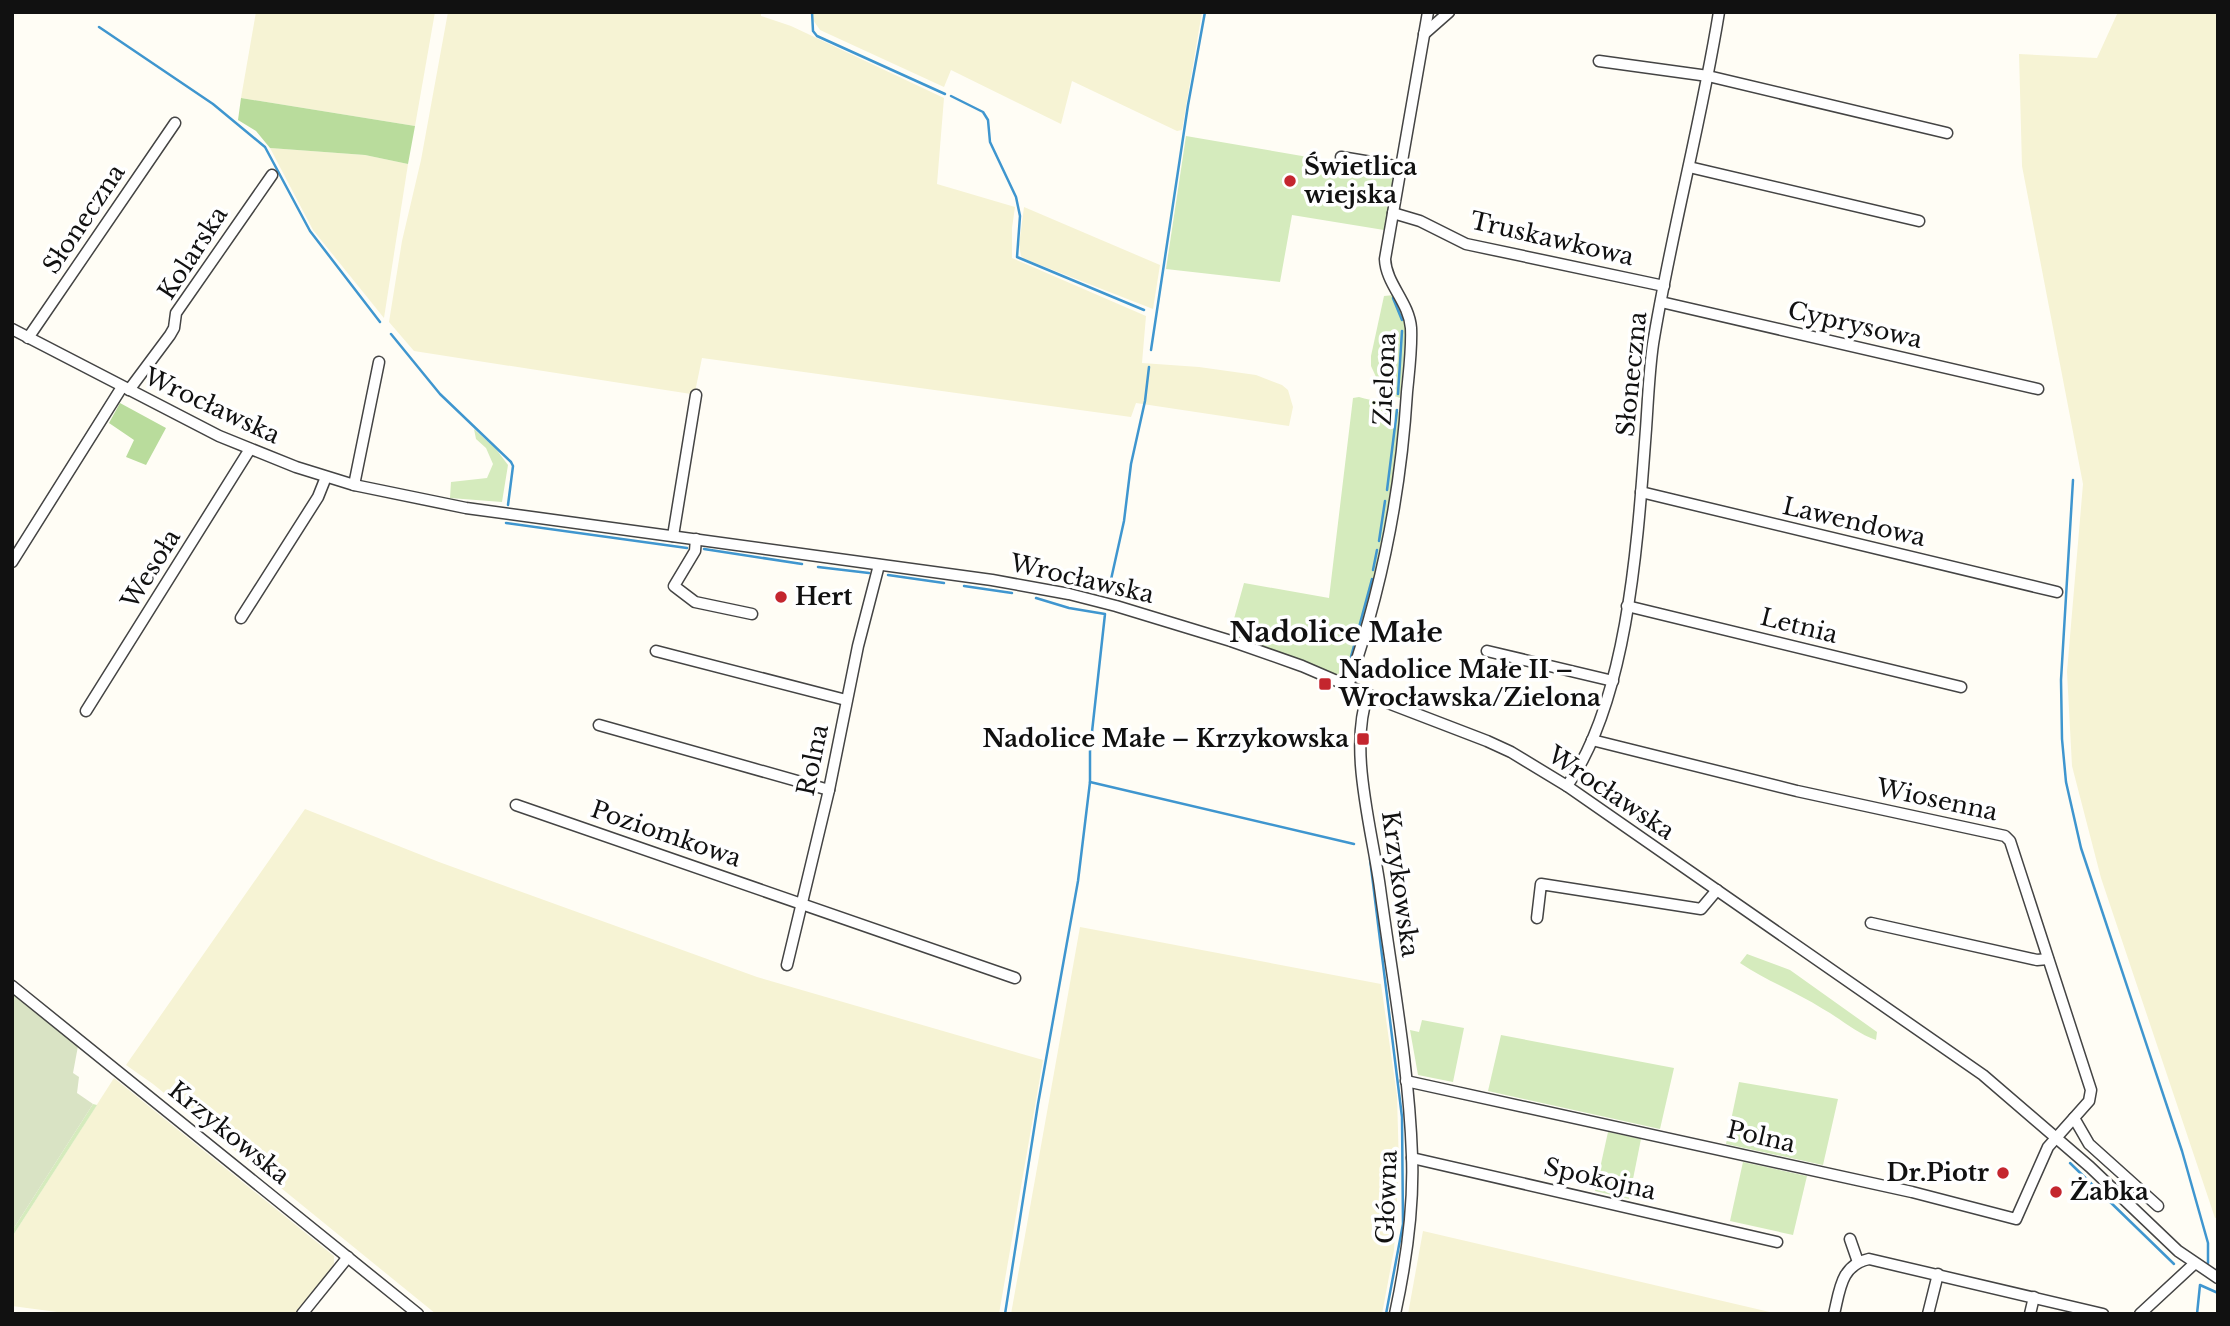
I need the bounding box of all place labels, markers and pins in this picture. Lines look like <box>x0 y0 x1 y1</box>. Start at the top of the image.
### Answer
place label: Świetlica wiejska <box>1304 151 1417 209</box>
marker: Świetlica wiejska <box>1282 173 1298 189</box>
place label: Hert <box>795 582 853 611</box>
marker: Hert <box>773 589 789 605</box>
place label: Nadolice Małe II – Wrocławska/Zielona <box>1338 655 1601 712</box>
marker: Nadolice Małe II – Wrocławska/Zielona <box>1317 676 1333 692</box>
place label: Nadolice Małe – Krzykowska <box>982 724 1349 753</box>
marker: Nadolice Małe – Krzykowska <box>1355 731 1371 747</box>
place label: Dr.Piotr <box>1887 1158 1989 1187</box>
marker: Dr.Piotr <box>1995 1165 2011 1181</box>
place label: Żabka <box>2070 1176 2149 1206</box>
marker: Żabka <box>2048 1184 2064 1200</box>

